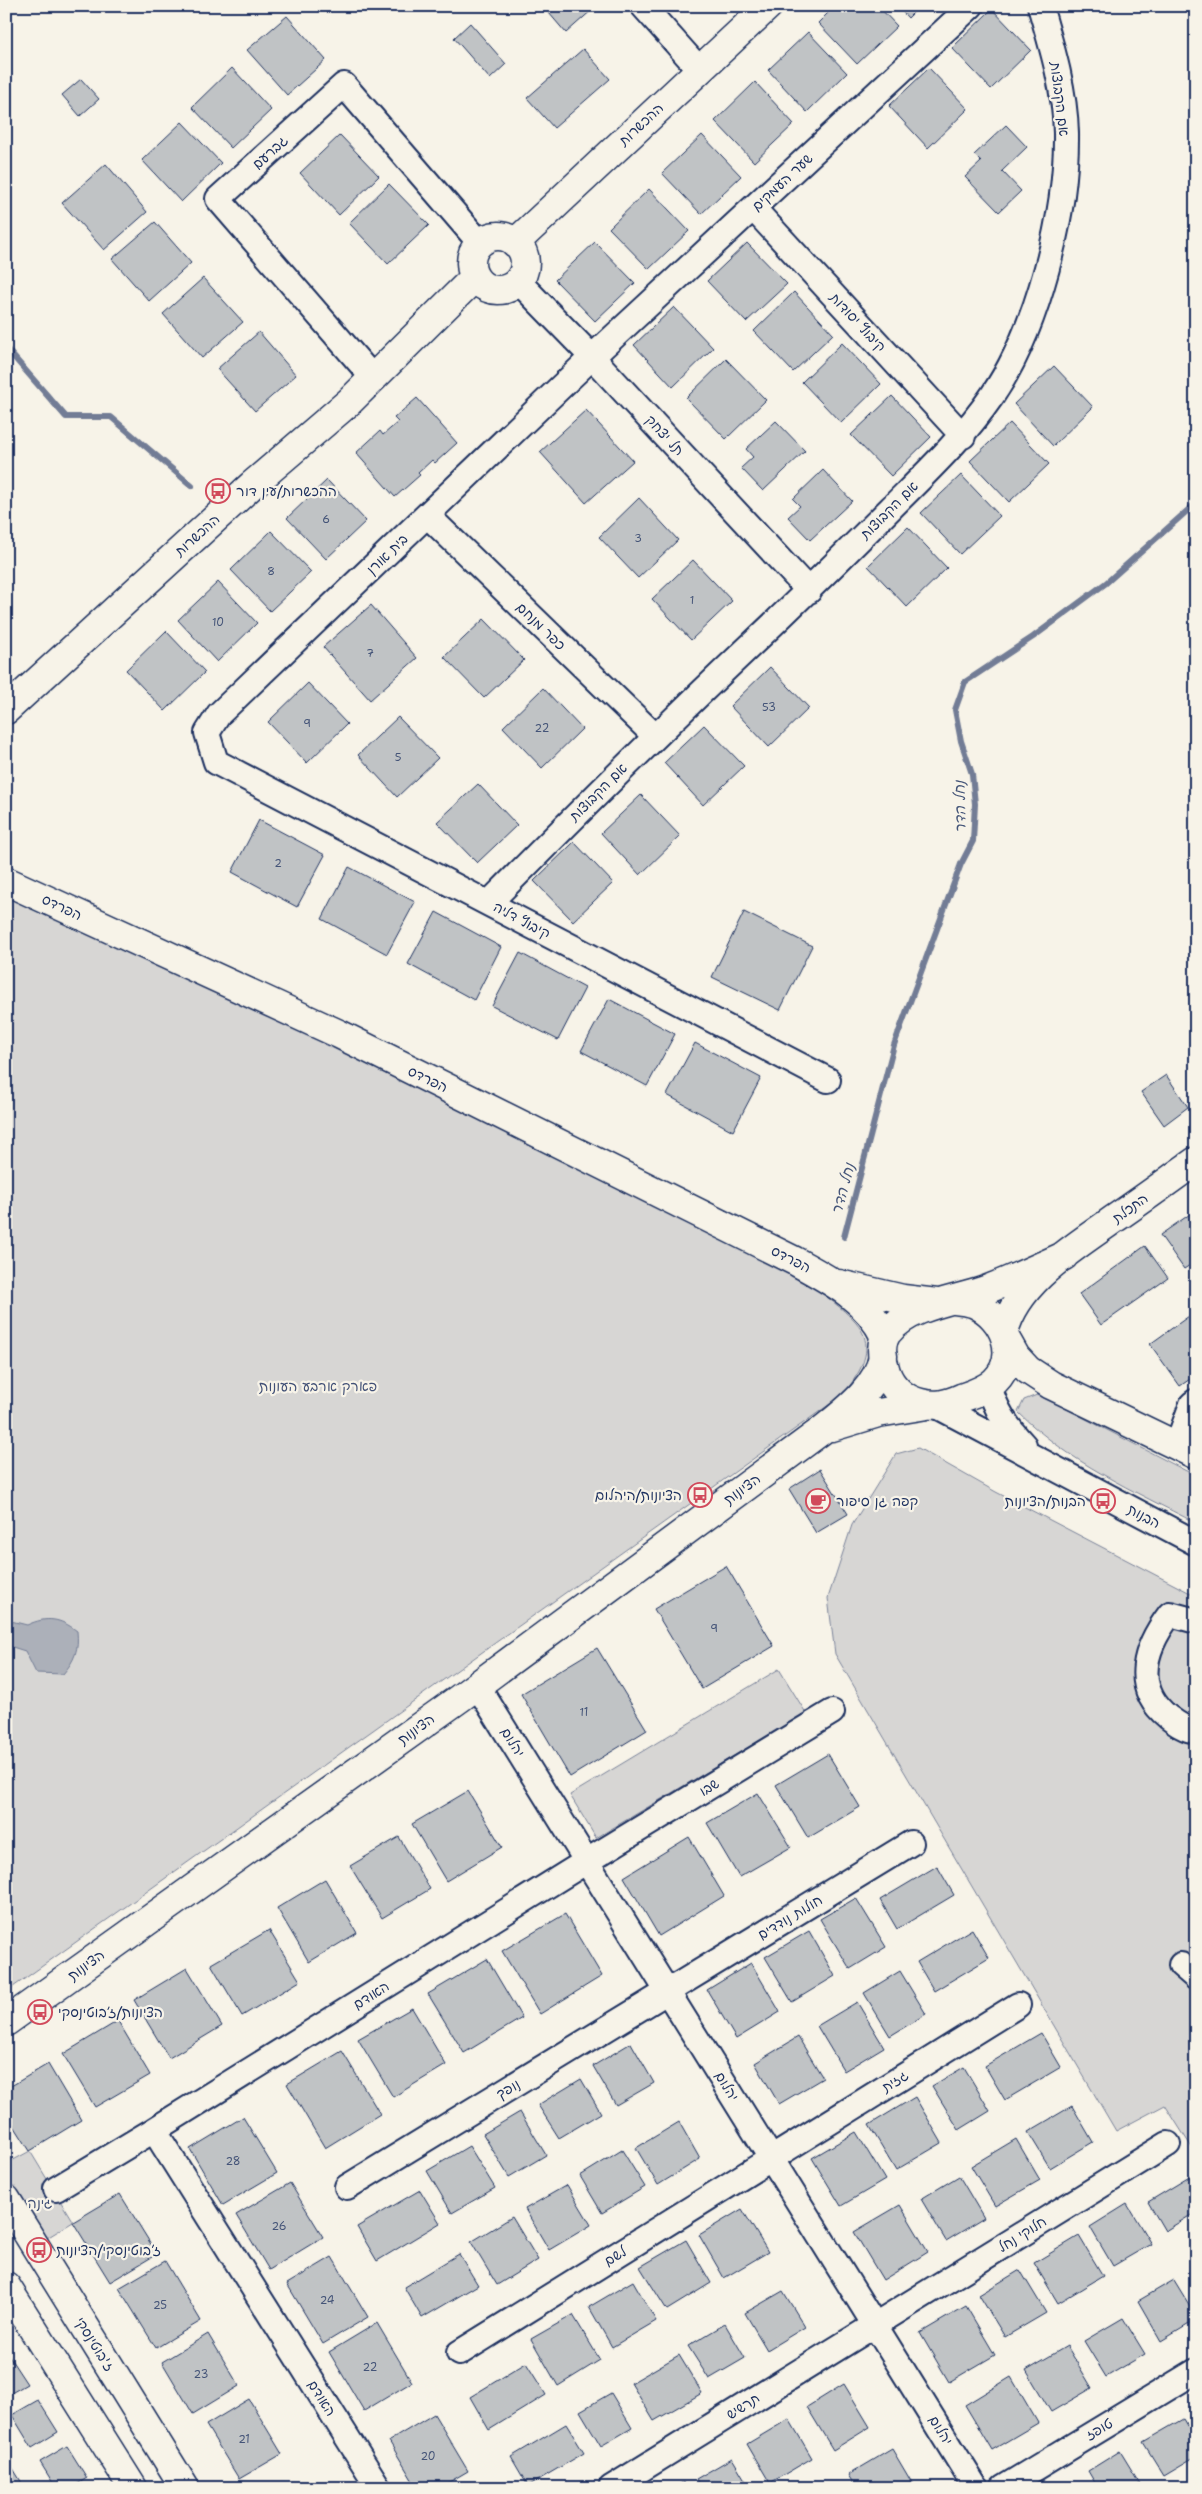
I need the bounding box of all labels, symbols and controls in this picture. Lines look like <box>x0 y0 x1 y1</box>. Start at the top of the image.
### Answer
street label: אם הקבוצות <box>1046 60 1074 138</box>
street label: ההכשרות <box>614 99 667 150</box>
street label: גברעם <box>248 131 292 173</box>
street label: שער העמקים <box>748 149 816 215</box>
street label: קיבוץ יסודות <box>825 288 890 355</box>
street label: תל יצחק <box>642 411 688 459</box>
street label: אם הקבוצות <box>855 477 922 544</box>
bus stop icon: ההכשרות/עין דור <box>205 478 231 504</box>
place label: ההכשרות/עין דור <box>236 482 337 500</box>
street label: ההכשרות <box>170 510 223 561</box>
house number: 6 <box>322 512 330 527</box>
street label: בית אורן <box>363 530 411 578</box>
house number: 3 <box>634 531 642 546</box>
house number: 8 <box>267 564 275 579</box>
house number: 1 <box>690 593 694 608</box>
street label: כפר מנחם <box>513 598 570 654</box>
house number: 10 <box>212 615 224 630</box>
house number: 7 <box>366 646 374 661</box>
house number: 53 <box>762 700 776 715</box>
house number: 9 <box>303 716 311 731</box>
house number: 22 <box>535 721 549 736</box>
house number: 5 <box>395 750 402 765</box>
street label: אם הקבוצות <box>564 759 631 826</box>
water label: נחל הדר <box>950 779 970 833</box>
house number: 2 <box>274 856 282 871</box>
street label: הפרדס <box>39 890 85 924</box>
street label: קיבוץ דליה <box>490 897 554 943</box>
street label: הפרדס <box>405 1062 451 1096</box>
water label: נחל הדר <box>827 1160 860 1217</box>
street label: התכלת <box>1108 1189 1152 1228</box>
street label: הפרדס <box>768 1241 814 1277</box>
park label: פארק ארבע העונות <box>259 1377 377 1395</box>
street label: הציונות <box>720 1470 764 1508</box>
bus stop icon: הציונות/היהלום <box>687 1482 713 1508</box>
place label: הציונות/היהלום <box>595 1486 682 1504</box>
cafe icon: קפה גן סיפור <box>805 1488 831 1514</box>
bus stop icon: הבנות/הציונות <box>1090 1488 1116 1514</box>
place label: קפה גן סיפור <box>836 1492 918 1510</box>
place label: הבנות/הציונות <box>1005 1492 1086 1510</box>
street label: הבנות <box>1124 1500 1164 1532</box>
house number: 9 <box>710 1621 718 1636</box>
house number: 11 <box>580 1705 588 1720</box>
street label: הציונות <box>394 1710 438 1748</box>
street label: יהלום <box>497 1724 529 1760</box>
street label: שבו <box>696 1774 722 1800</box>
street label: חולות נודדים <box>754 1891 826 1943</box>
street label: הציונות <box>64 1946 108 1984</box>
street label: האודם <box>350 1977 392 2013</box>
bus stop icon: הציונות/ז׳בוטינסקי <box>27 1999 53 2025</box>
place label: הציונות/ז׳בוטינסקי <box>58 2003 163 2021</box>
street label: גזית <box>877 2066 912 2097</box>
street label: יהלום <box>711 2068 743 2104</box>
street label: נופך <box>493 2075 523 2103</box>
house number: 28 <box>225 2154 241 2169</box>
park label: גינה <box>28 2194 53 2212</box>
street label: חלוקי נחל <box>994 2212 1050 2256</box>
house number: 26 <box>272 2219 286 2234</box>
bus stop icon: ז׳בוטינסקי/הציונות <box>26 2237 52 2263</box>
place label: ז׳בוטינסקי/הציונות <box>56 2241 161 2259</box>
street label: לשם <box>600 2242 630 2270</box>
house number: 24 <box>320 2293 335 2308</box>
house number: 25 <box>153 2298 167 2313</box>
street label: ז'בוטינסקי <box>71 2313 119 2375</box>
house number: 22 <box>363 2360 377 2375</box>
house number: 23 <box>194 2367 208 2382</box>
street label: האודם <box>304 2377 340 2419</box>
street label: תרשיש <box>723 2389 763 2423</box>
street label: יהלום <box>925 2412 957 2448</box>
street label: טופז <box>1082 2414 1116 2444</box>
house number: 21 <box>238 2432 250 2447</box>
house number: 20 <box>420 2449 436 2464</box>

